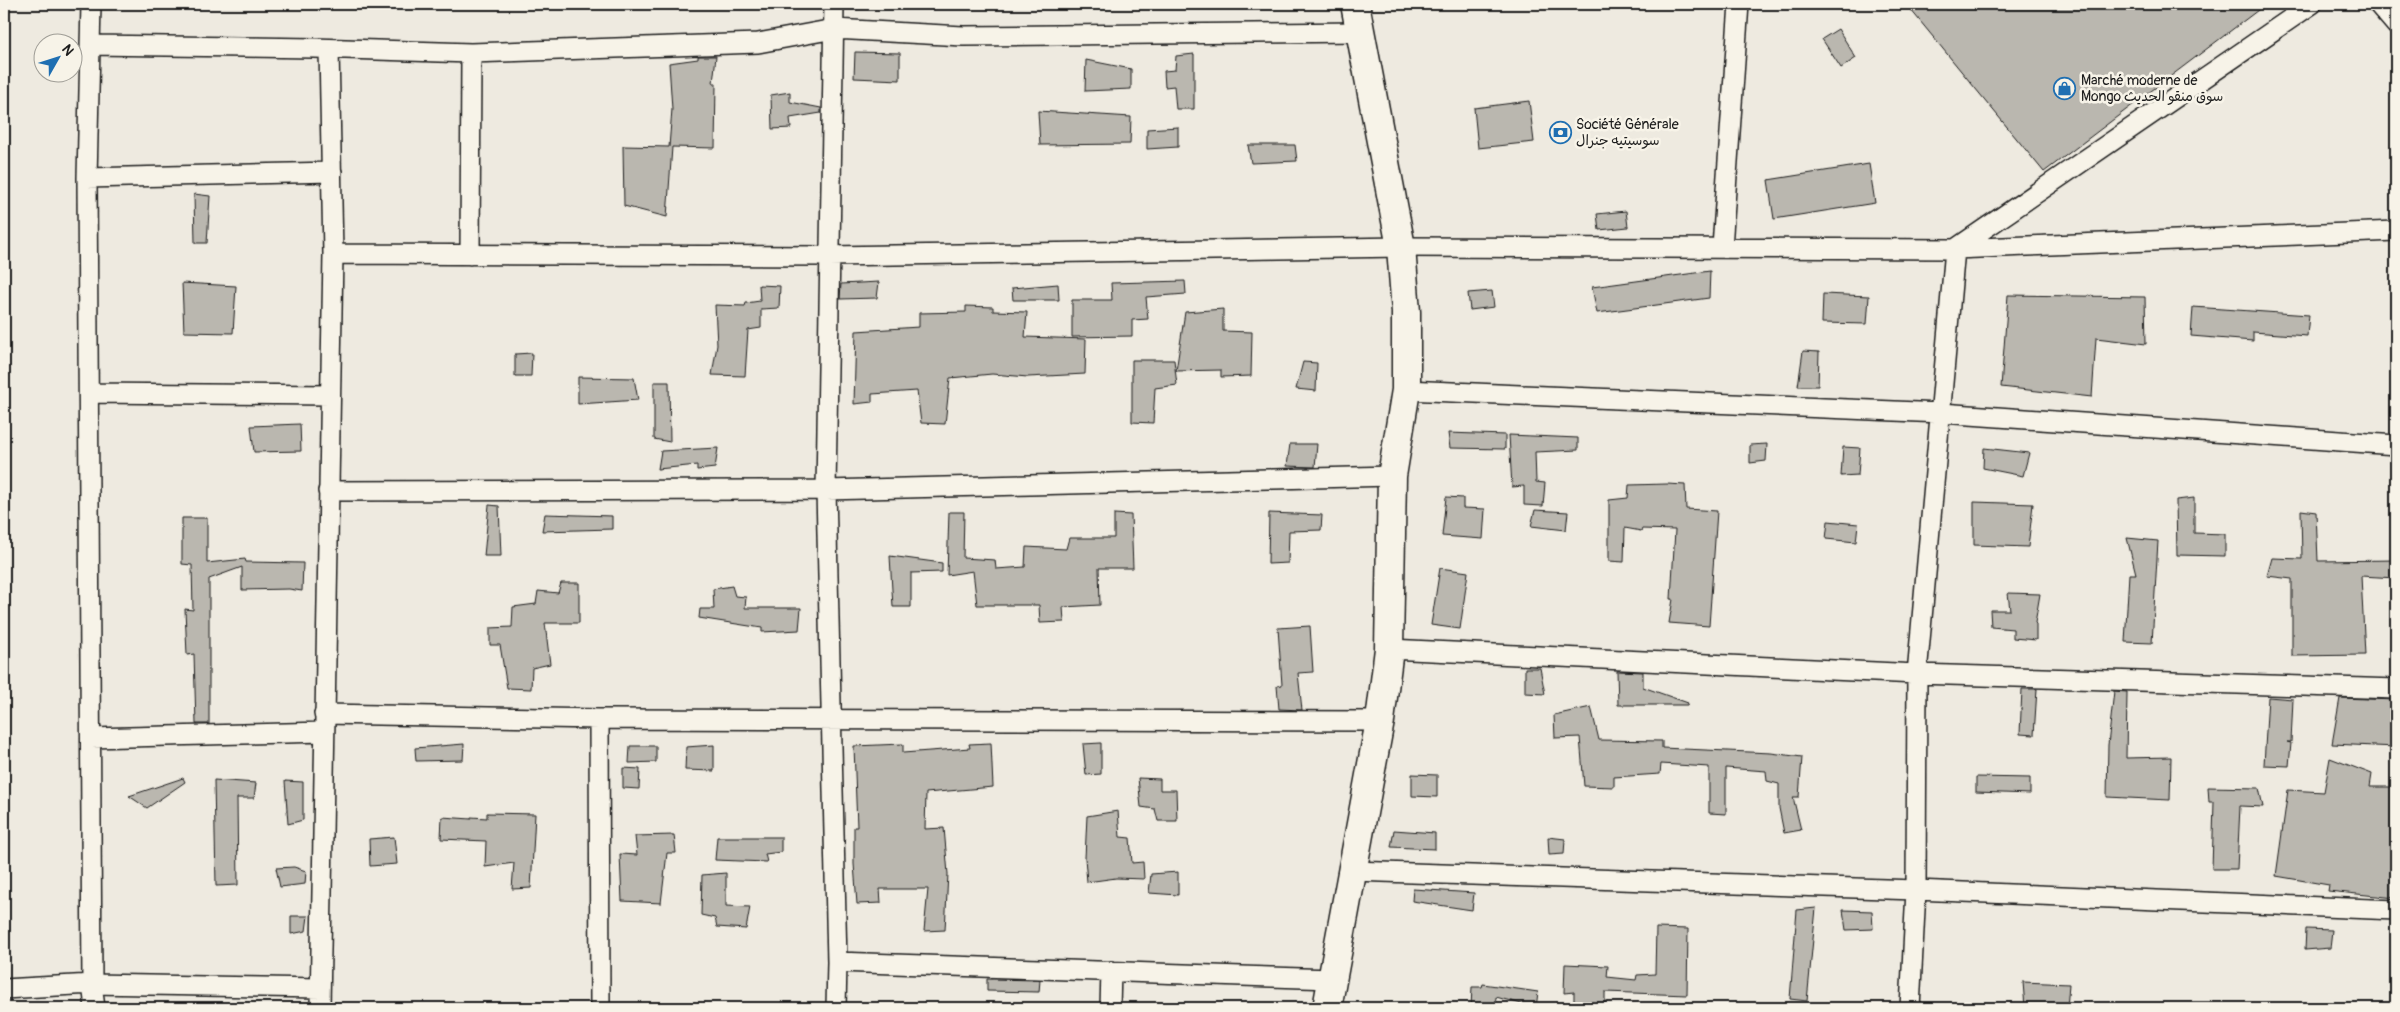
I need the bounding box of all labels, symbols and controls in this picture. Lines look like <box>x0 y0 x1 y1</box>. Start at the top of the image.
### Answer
north arrow <box>32 32 82 82</box>
text: N <box>58 41 77 59</box>
place label: Marché moderne de Mongo سوق منقو الحديث <box>2081 72 2223 105</box>
shop icon: Marché moderne de Mongo سوق منقو الحديث <box>2053 76 2077 100</box>
place label: Société Générale سوسيتيه جنرال <box>1576 116 1679 149</box>
bank icon: Société Générale سوسيتيه جنرال <box>1548 120 1572 144</box>

